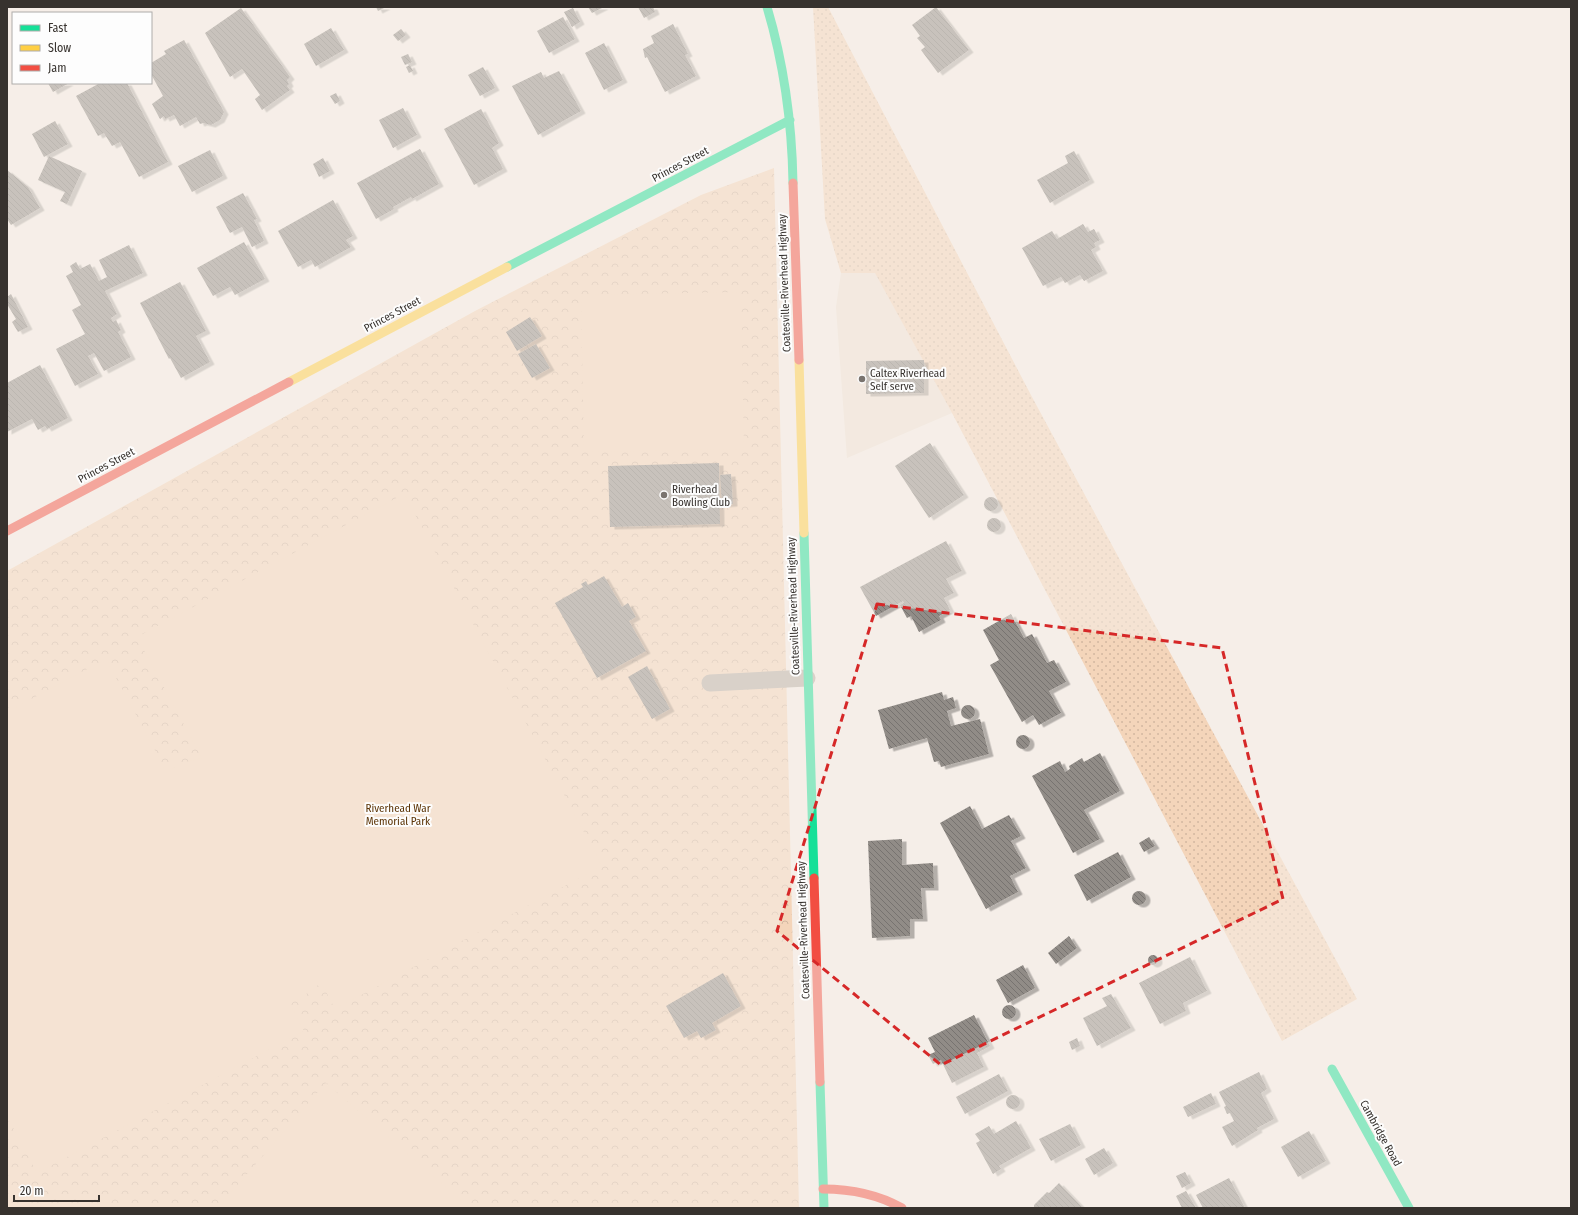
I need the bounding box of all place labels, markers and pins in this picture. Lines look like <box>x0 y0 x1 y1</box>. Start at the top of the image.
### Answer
place label: Caltex Riverhead Self serve <box>870 367 945 393</box>
marker: Caltex Riverhead Self serve <box>857 374 867 384</box>
place label: Riverhead Bowling Club <box>672 483 730 509</box>
marker: Riverhead Bowling Club <box>659 490 669 500</box>

